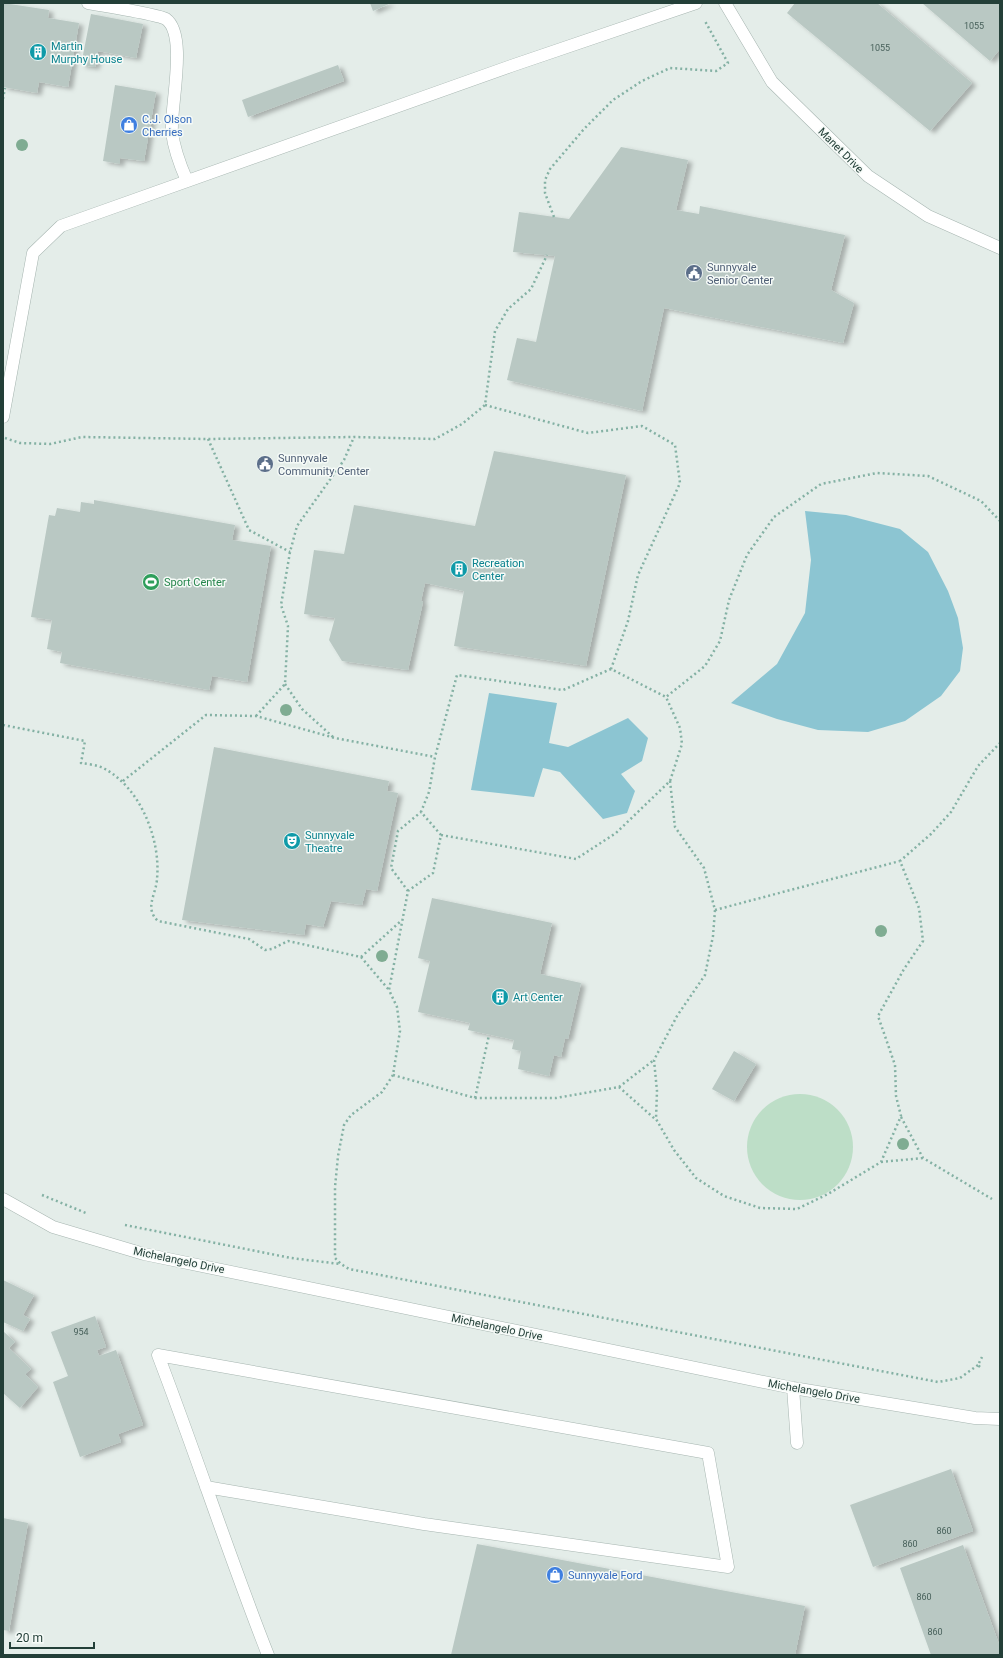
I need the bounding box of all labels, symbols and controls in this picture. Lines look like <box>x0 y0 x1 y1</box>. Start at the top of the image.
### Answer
house number: 1055 <box>964 21 984 31</box>
place label: Martin Murphy House <box>51 40 122 66</box>
building icon: Martin Murphy House <box>28 42 48 62</box>
house number: 1055 <box>870 43 890 53</box>
place label: C.J. Olson Cherries <box>142 113 192 139</box>
shop icon: C.J. Olson Cherries <box>119 115 139 135</box>
street label: Manet Drive <box>815 125 866 176</box>
place label: Sunnyvale Senior Center <box>707 261 773 287</box>
public building icon: Sunnyvale Senior Center <box>684 263 704 283</box>
place label: Sunnyvale Community Center <box>278 452 370 478</box>
public building icon: Sunnyvale Community Center <box>255 454 275 474</box>
place label: Recreation Center <box>472 557 524 583</box>
building icon: Recreation Center <box>449 559 469 579</box>
sports icon: Sport Center <box>141 572 161 592</box>
place label: Sport Center <box>164 576 226 589</box>
place label: Sunnyvale Theatre <box>305 829 355 855</box>
theatre icon: Sunnyvale Theatre <box>282 831 302 851</box>
building icon: Art Center <box>490 987 510 1007</box>
place label: Art Center <box>513 991 563 1004</box>
street label: Michelangelo Drive <box>132 1244 226 1277</box>
street label: Michelangelo Drive <box>450 1311 544 1344</box>
house number: 954 <box>73 1327 89 1337</box>
street label: Michelangelo Drive <box>767 1377 861 1406</box>
house number: 860 <box>936 1526 952 1536</box>
house number: 860 <box>902 1539 918 1549</box>
shop icon: Sunnyvale Ford <box>545 1565 565 1585</box>
place label: Sunnyvale Ford <box>568 1569 643 1582</box>
house number: 860 <box>916 1592 932 1602</box>
scale bar <box>10 1624 94 1650</box>
house number: 860 <box>927 1627 943 1637</box>
text: 20 m <box>16 1631 43 1645</box>

